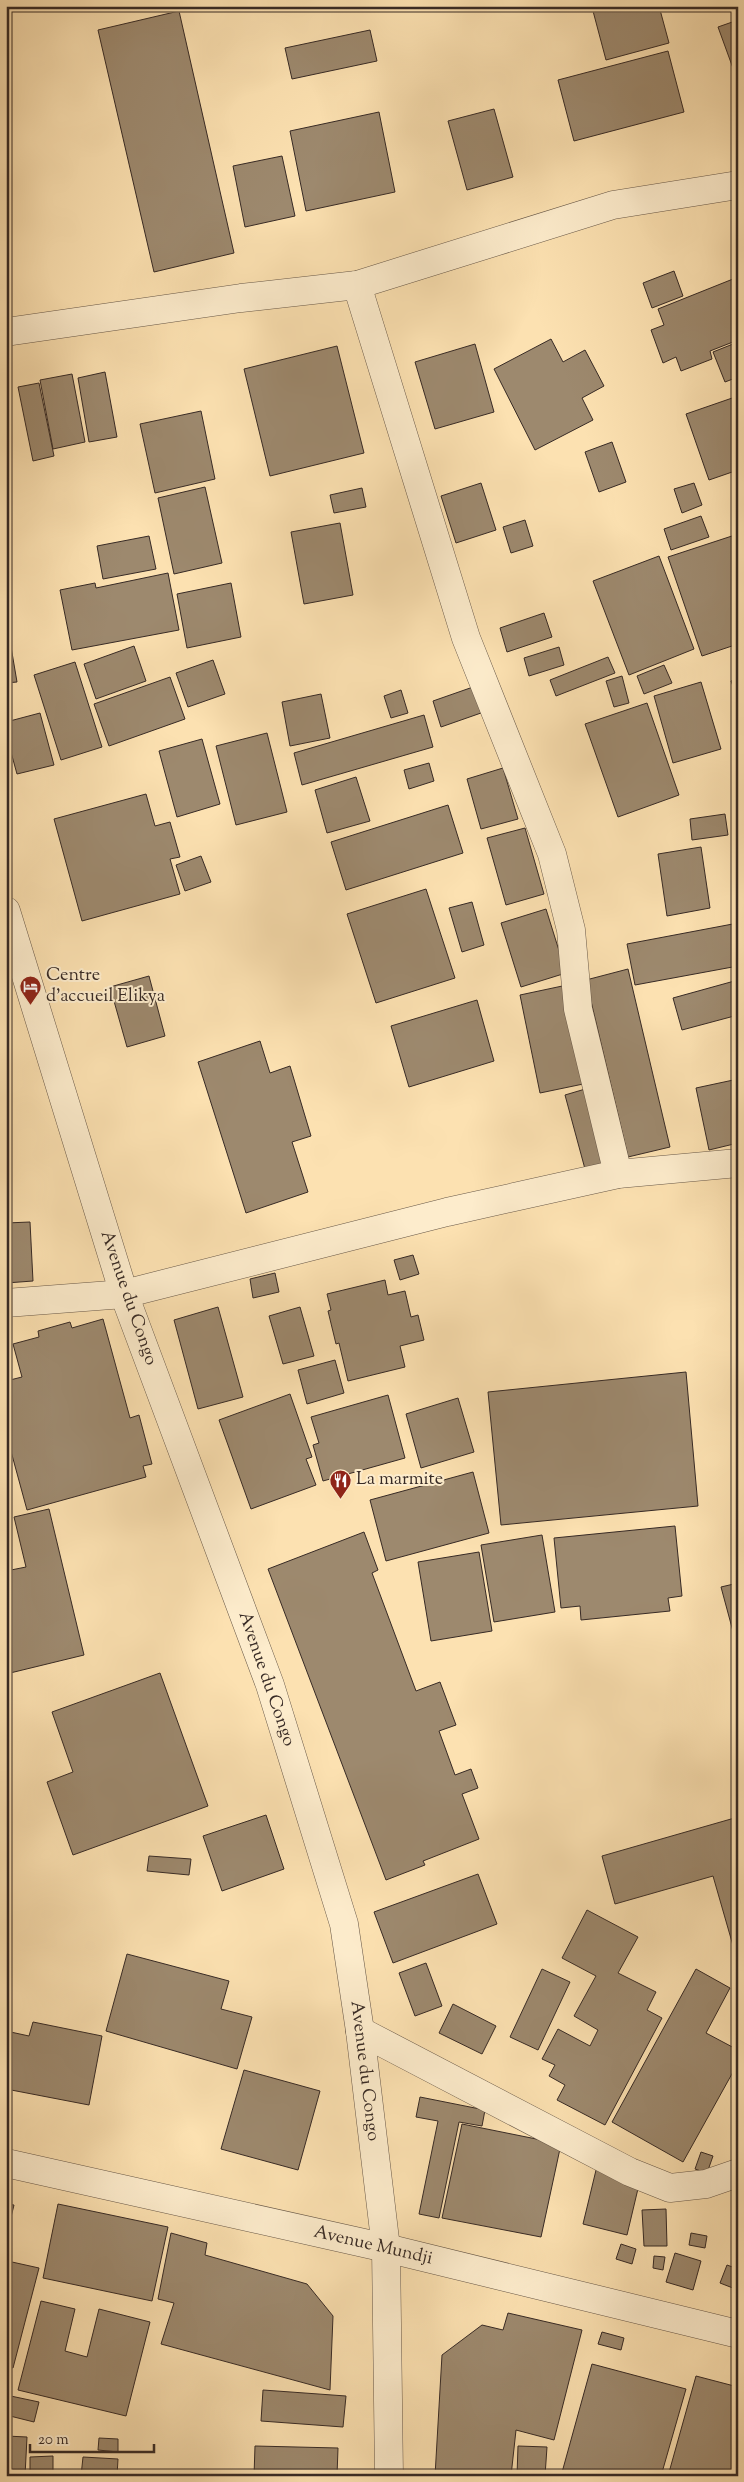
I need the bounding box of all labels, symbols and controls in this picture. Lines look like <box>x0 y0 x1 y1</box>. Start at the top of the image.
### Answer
place label: Centre d'accueil Elikya <box>46 963 165 1010</box>
hotel icon: Centre d'accueil Elikya <box>18 974 42 1005</box>
street label: Avenue du Congo <box>93 1227 163 1369</box>
place label: La marmite <box>356 1467 443 1493</box>
restaurant icon: La marmite <box>328 1468 352 1499</box>
street label: Avenue du Congo <box>231 1608 301 1750</box>
street label: Avenue du Congo <box>343 1999 386 2143</box>
street label: Avenue Mundji <box>311 2220 435 2272</box>
scale bar <box>30 2422 154 2454</box>
text: 20 m <box>38 2430 69 2451</box>

